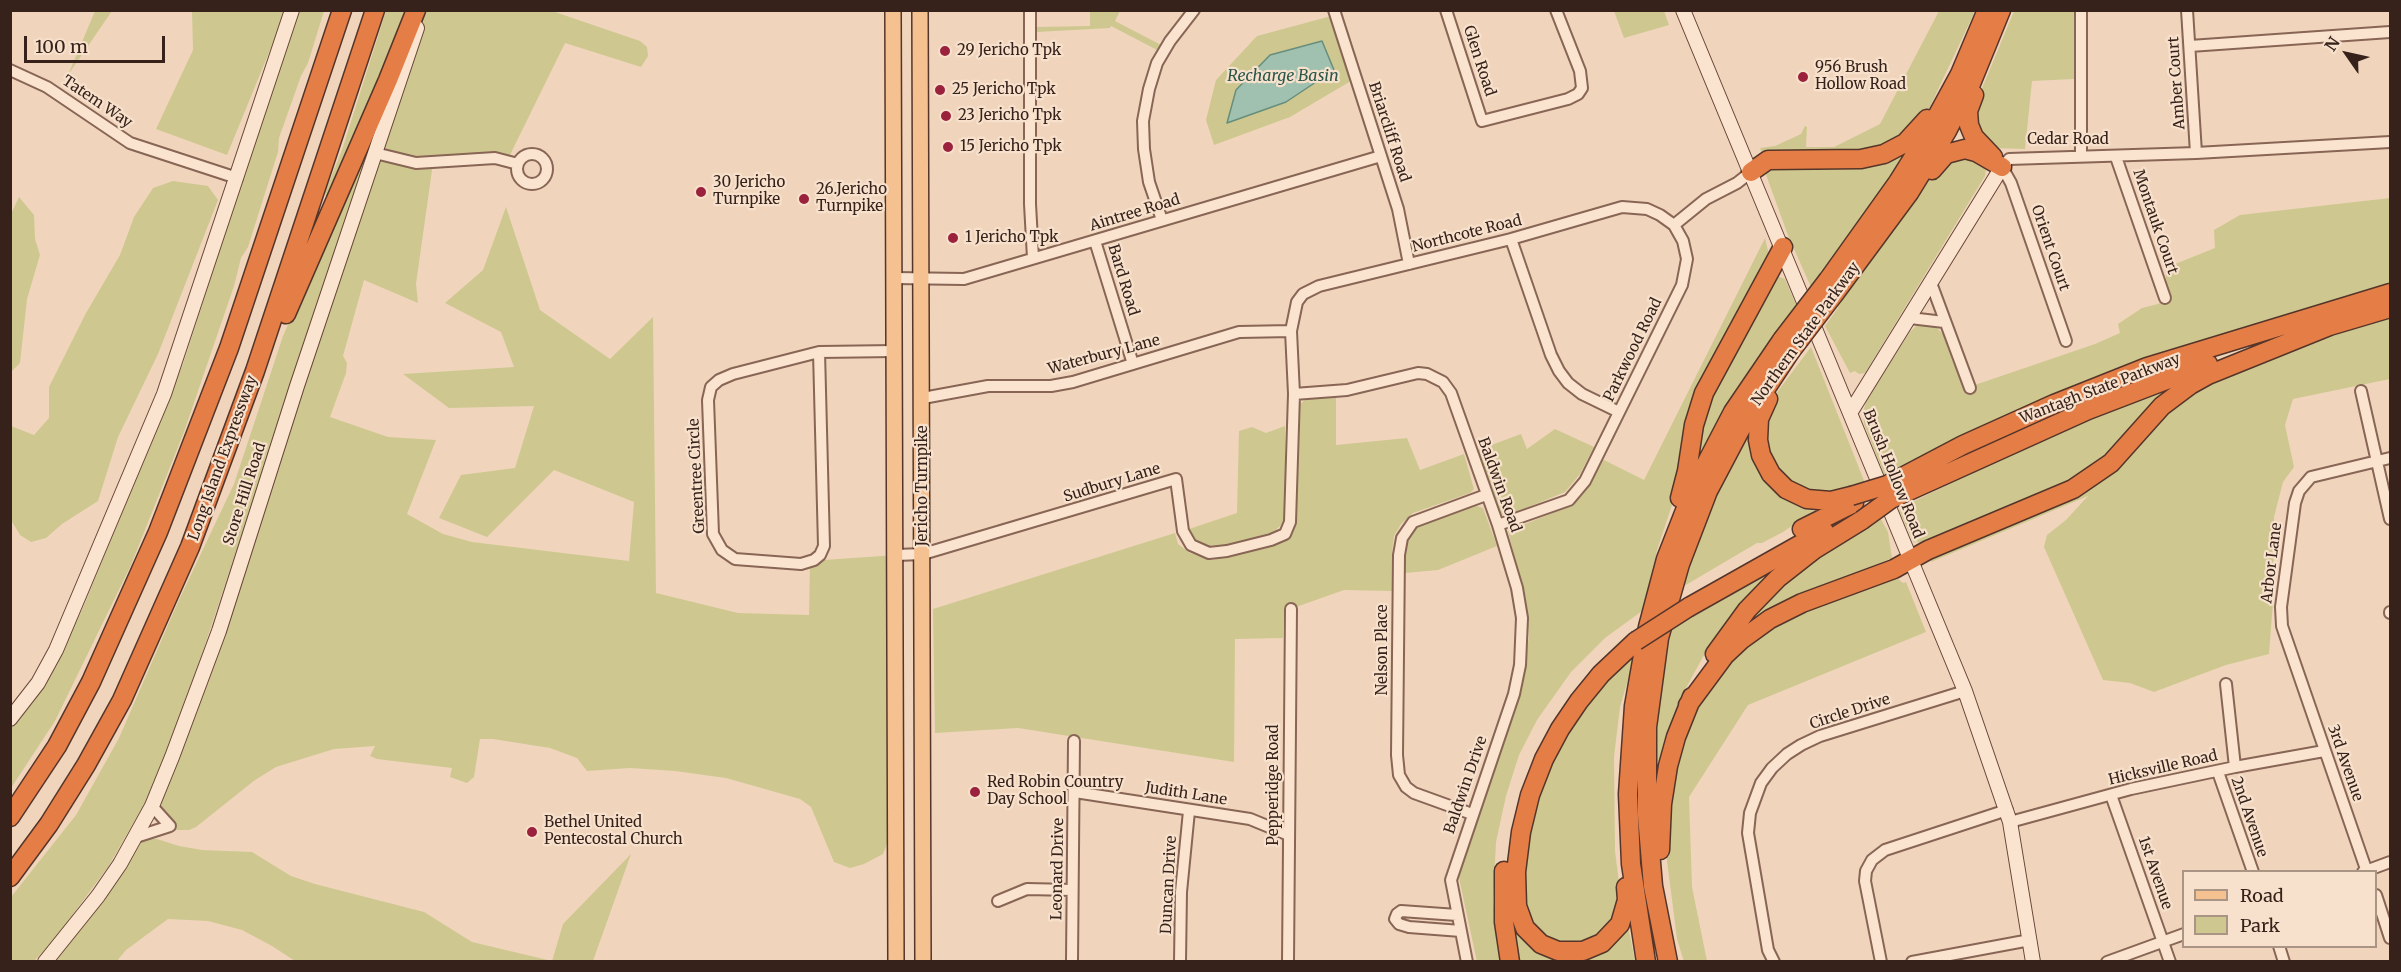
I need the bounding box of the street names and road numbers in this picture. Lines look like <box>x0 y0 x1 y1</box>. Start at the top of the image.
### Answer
street label: Glen Road <box>1459 23 1499 99</box>
street label: Amber Court <box>2165 36 2189 130</box>
street label: Tatem Way <box>58 72 136 132</box>
street label: Briarcliff Road <box>1364 80 1414 184</box>
street label: Cedar Road <box>2027 131 2109 149</box>
street label: Montauk Court <box>2129 167 2181 277</box>
street label: Aintree Road <box>1088 191 1182 235</box>
street label: Orient Court <box>2027 203 2073 293</box>
street label: Northcote Road <box>1410 212 1524 256</box>
street label: Bard Road <box>1104 242 1142 318</box>
street label: Northern State Parkway <box>1748 259 1864 409</box>
street label: Parkwood Road <box>1600 295 1666 405</box>
street label: Waterbury Lane <box>1046 331 1162 379</box>
street label: Wantagh State Parkway <box>2017 350 2183 428</box>
street label: Long Island Expressway <box>185 373 261 543</box>
street label: Brush Hollow Road <box>1859 407 1927 541</box>
street label: Greentree Circle <box>685 418 709 534</box>
street label: Jericho Turnpike <box>914 425 932 547</box>
street label: Baldwin Road <box>1473 435 1525 535</box>
street label: Store Hill Road <box>220 440 270 548</box>
street label: Sudbury Lane <box>1061 460 1163 506</box>
street label: Arbor Lane <box>2258 522 2286 604</box>
street label: Nelson Place <box>1374 604 1392 696</box>
street label: Circle Drive <box>1808 691 1892 733</box>
street label: 3rd Avenue <box>2324 722 2366 804</box>
street label: Pepperidge Road <box>1265 724 1283 846</box>
street label: Baldwin Drive <box>1441 734 1491 836</box>
street label: Hicksville Road <box>2107 747 2219 789</box>
street label: 2nd Avenue <box>2227 774 2271 860</box>
street label: Judith Lane <box>1144 779 1228 809</box>
street label: Leonard Drive <box>1048 818 1068 920</box>
street label: 1st Avenue <box>2134 834 2176 912</box>
street label: Duncan Drive <box>1157 835 1181 935</box>

